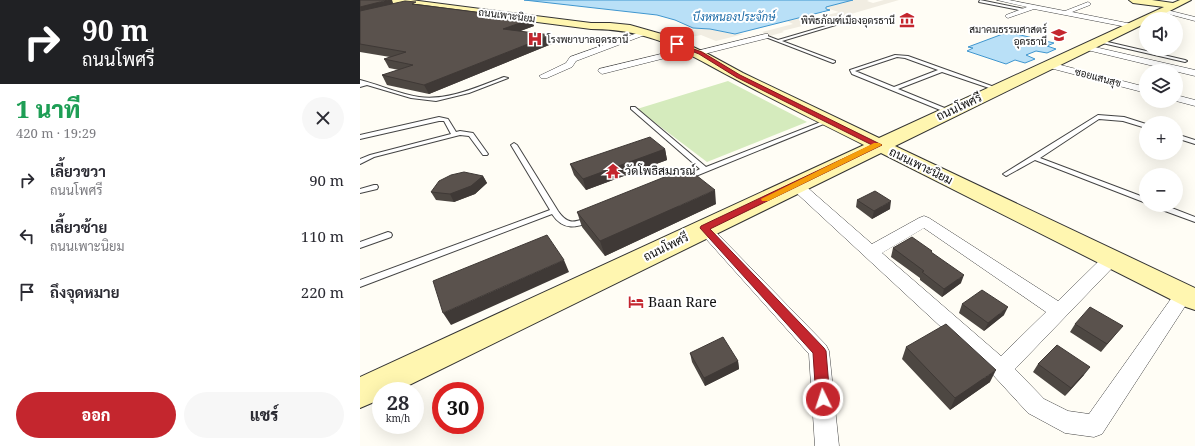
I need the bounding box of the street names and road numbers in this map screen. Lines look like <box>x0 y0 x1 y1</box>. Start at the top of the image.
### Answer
street label: ถนนเพาะนิยม <box>478 5 536 25</box>
street label: ซอยแสนสุข <box>1073 64 1123 91</box>
street label: ถนนโพศรี <box>933 89 985 124</box>
street label: ถนนเพาะนิยม <box>887 143 956 188</box>
street label: ถนนโพศรี <box>640 228 691 265</box>

